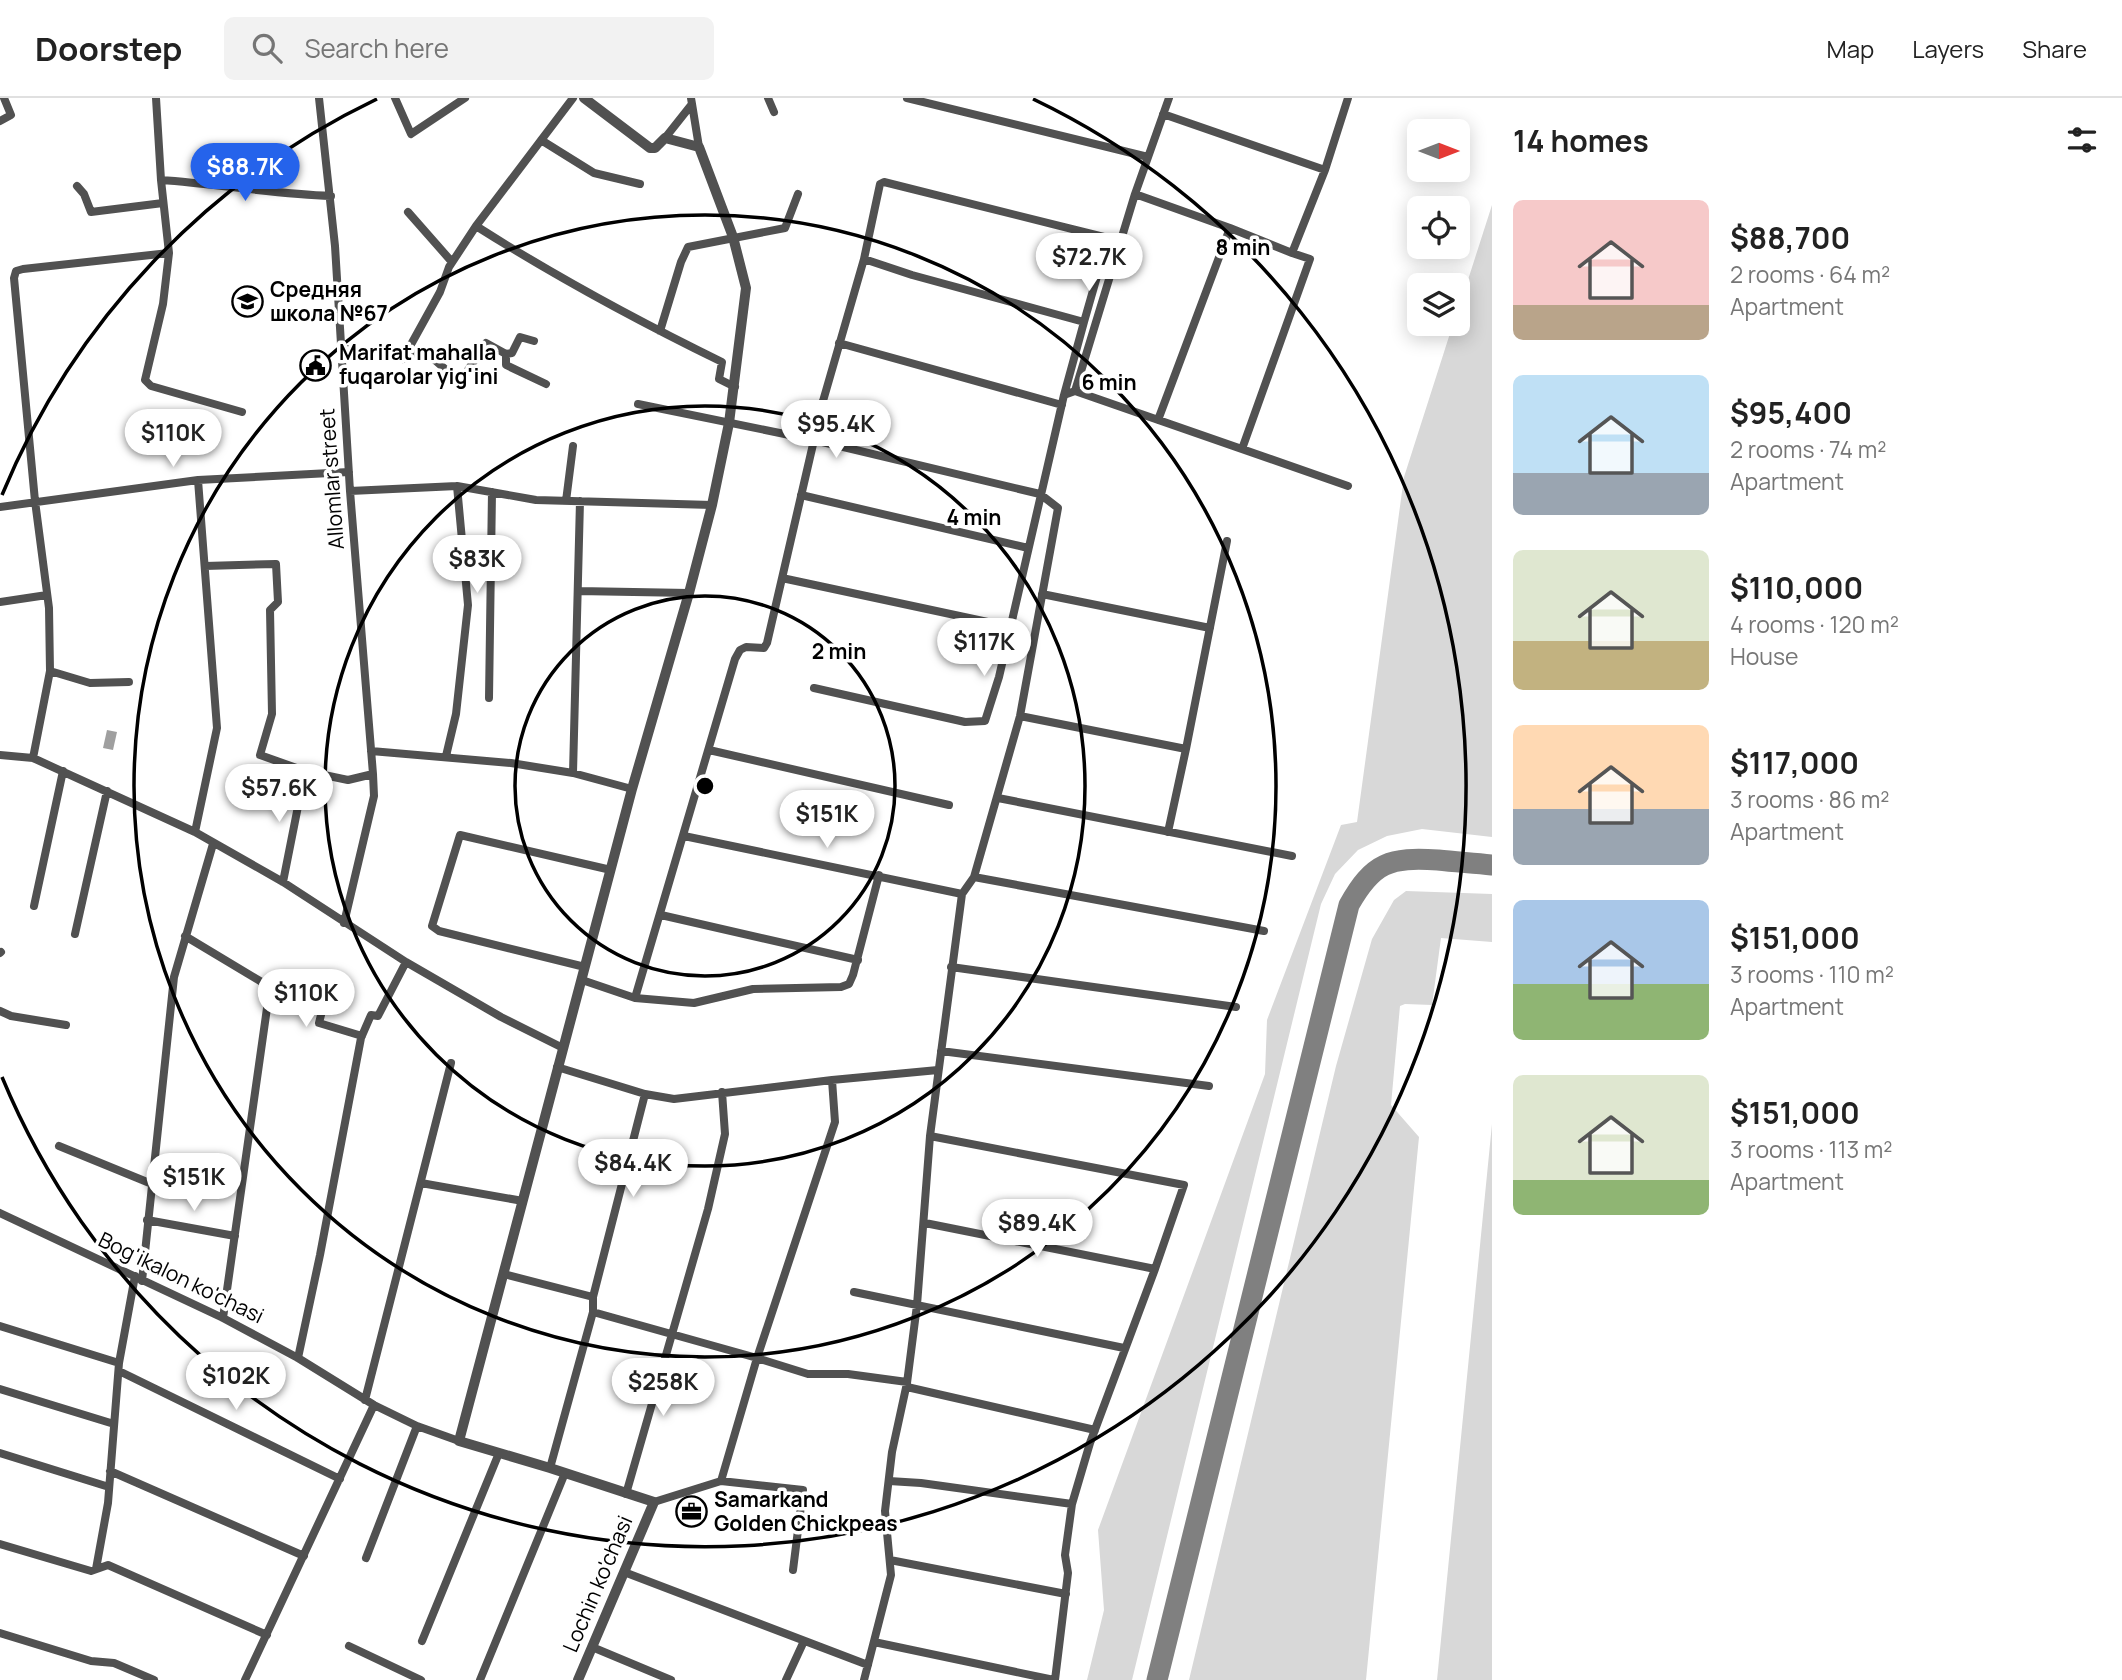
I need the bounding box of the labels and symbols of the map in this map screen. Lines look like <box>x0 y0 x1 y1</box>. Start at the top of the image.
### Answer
north arrow <box>1407 119 1470 182</box>
pin: $88.7K <box>188 144 302 203</box>
text: 8 min <box>1216 233 1270 261</box>
pin: $72.7K <box>1032 234 1146 293</box>
place label: Средняя школа №67 <box>270 275 388 327</box>
school or university icon: Средняя школа №67 <box>230 285 264 319</box>
place label: Marifat mahalla fuqarolar yig'ini <box>339 338 498 390</box>
public building icon: Marifat mahalla fuqarolar yig'ini <box>299 348 333 382</box>
text: 6 min <box>1081 368 1137 396</box>
pin: $95.4K <box>779 400 893 460</box>
street label: Allomlar street <box>312 408 350 551</box>
pin: $110K <box>124 410 222 469</box>
text: 4 min <box>947 503 1001 531</box>
pin: $83K <box>436 536 518 595</box>
pin: $117K <box>935 618 1033 678</box>
text: 2 min <box>812 637 866 665</box>
pin: $57.6K <box>222 764 336 824</box>
centre of rings <box>693 774 717 798</box>
pin: $151K <box>778 790 876 850</box>
pin: $110K <box>257 970 355 1029</box>
pin: $84.4K <box>576 1140 690 1199</box>
pin: $151K <box>145 1154 243 1213</box>
pin: $89.4K <box>980 1200 1094 1259</box>
street label: Bog'ikalon ko'chasi <box>94 1225 269 1329</box>
pin: $102K <box>187 1352 285 1412</box>
pin: $258K <box>614 1358 712 1418</box>
place label: Samarkand Golden Chickpeas <box>714 1485 898 1537</box>
office icon: Samarkand Golden Chickpeas <box>674 1495 708 1529</box>
street label: Lochin ko'chasi <box>556 1511 638 1656</box>

